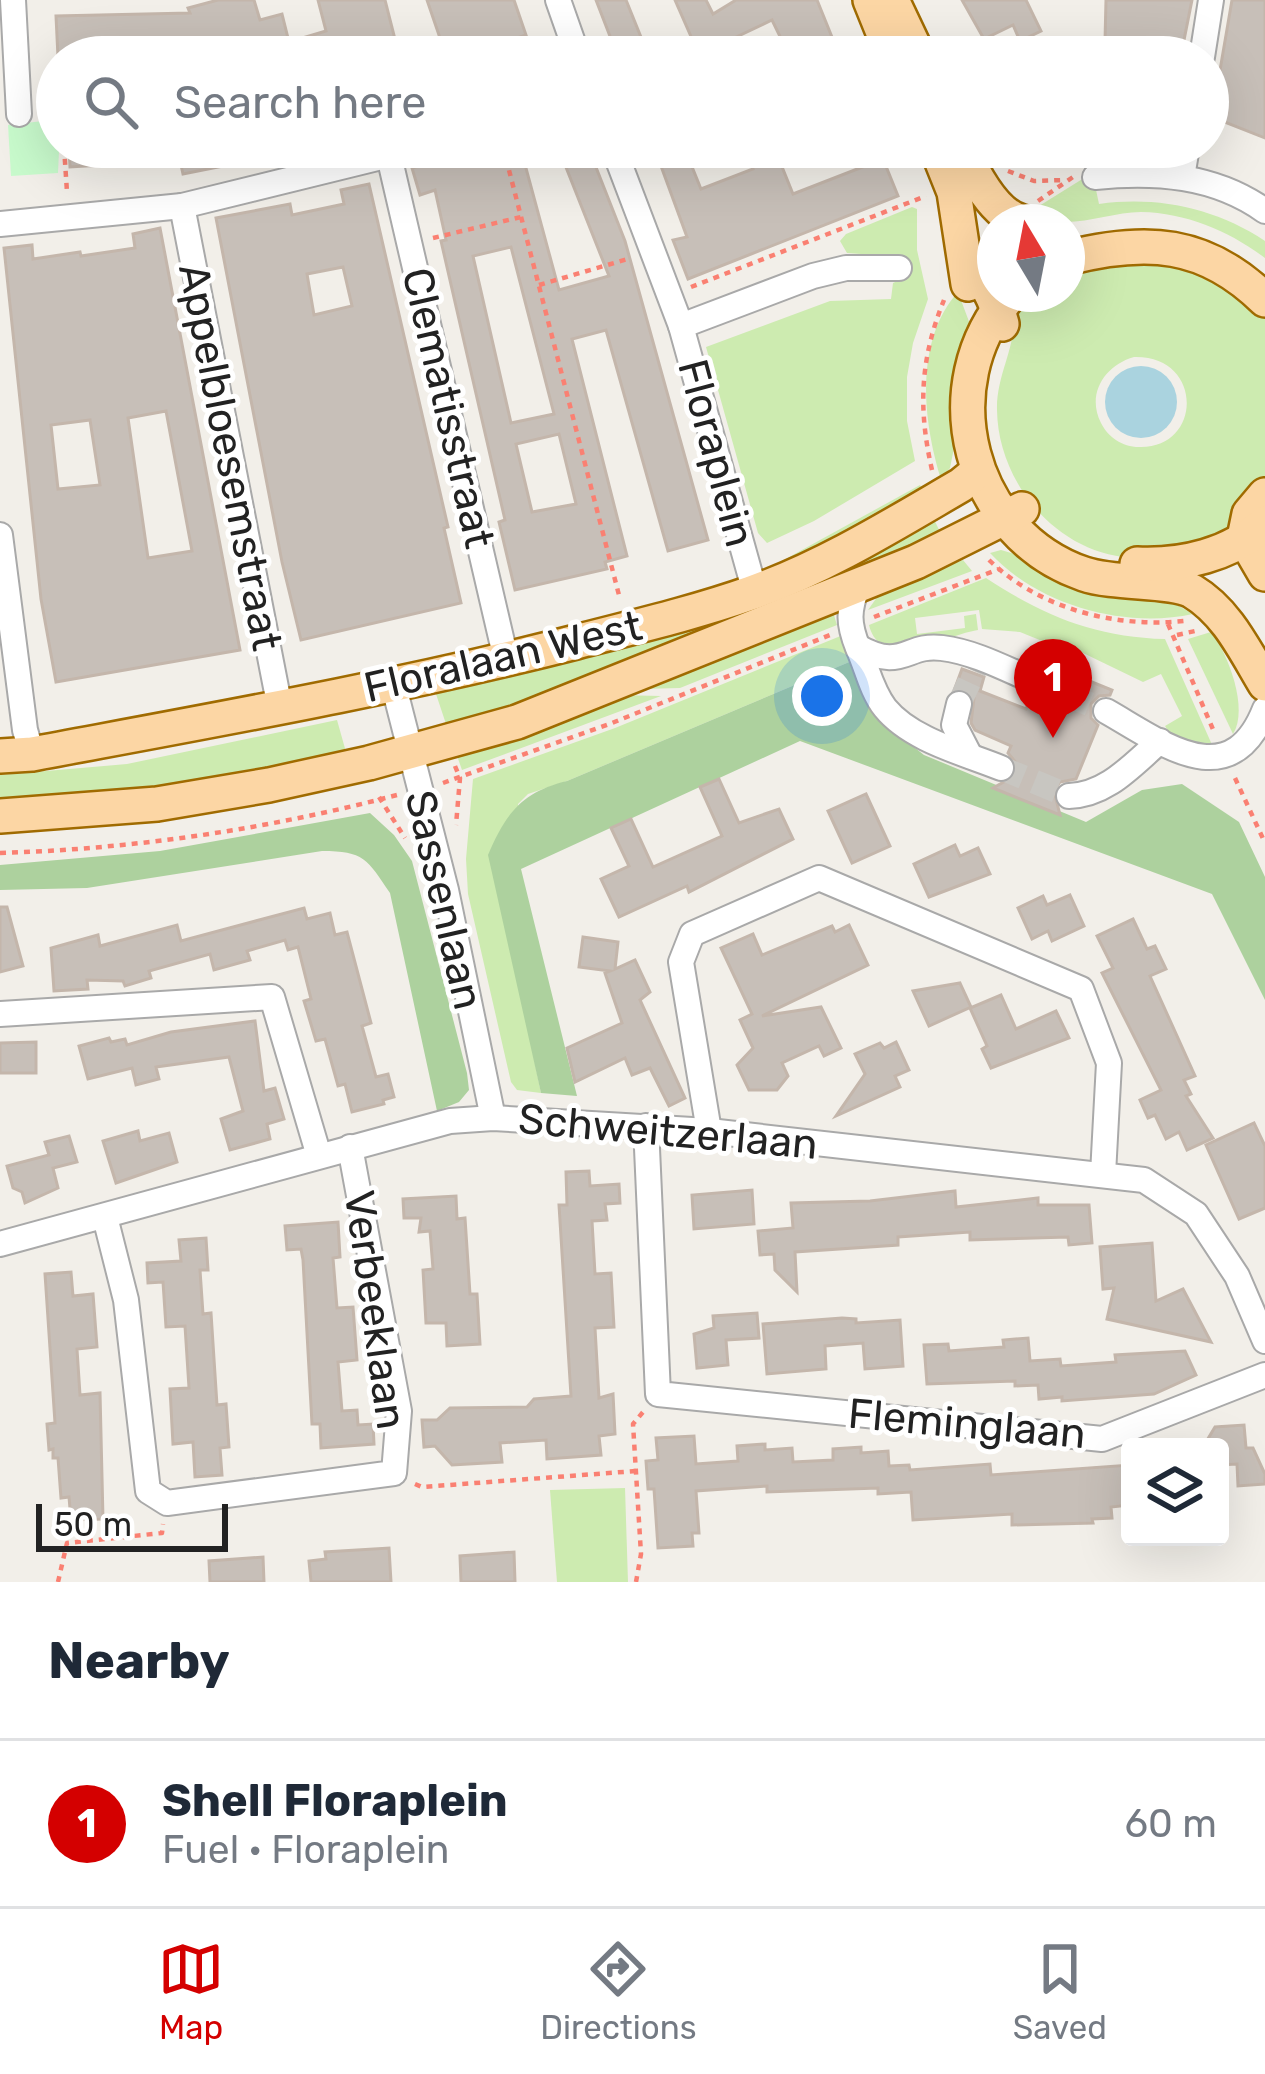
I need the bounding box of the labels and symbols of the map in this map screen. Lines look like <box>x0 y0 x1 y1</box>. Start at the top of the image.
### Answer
north arrow <box>977 204 1085 312</box>
street label: Appelbloesemstraat <box>168 259 292 655</box>
street label: Clematisstraat <box>391 263 505 553</box>
street label: Floraplein <box>667 354 765 552</box>
street label: Floralaan West <box>359 601 647 713</box>
pin: 1 <box>1014 639 1092 738</box>
your location <box>792 666 852 726</box>
street label: Sassenlaan <box>395 786 493 1014</box>
street label: Schweitzerlaan <box>516 1094 820 1170</box>
street label: Verbeeklaan <box>334 1187 416 1433</box>
street label: Fleminglaan <box>846 1389 1088 1459</box>
scale bar <box>36 1498 228 1551</box>

